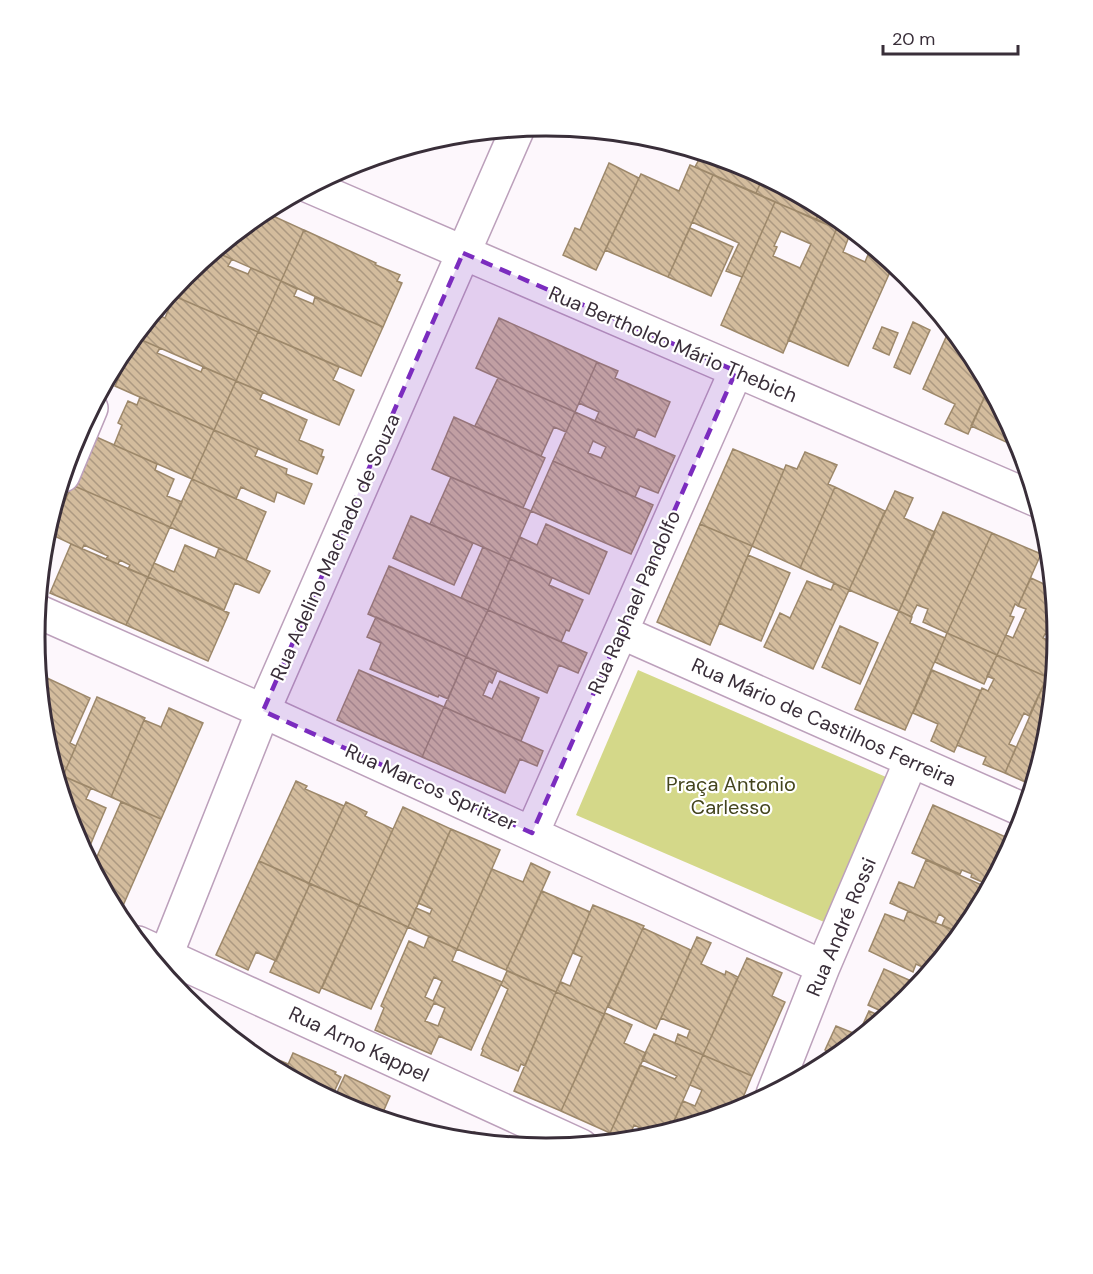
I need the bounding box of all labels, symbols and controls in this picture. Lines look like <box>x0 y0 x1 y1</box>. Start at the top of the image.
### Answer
scale bar <box>883 18 1018 56</box>
text: 20 m <box>892 27 935 51</box>
street label: Rua Bertholdo Mário Thebich <box>545 280 801 408</box>
street label: Rua Adelino Machado de Souza <box>264 409 406 685</box>
street label: Rua Raphael Pandolfo <box>582 506 686 698</box>
street label: Rua Mário de Castilhos Ferreira <box>688 652 960 792</box>
street label: Rua Marcos Spritzer <box>341 738 521 836</box>
park label: Praça Antonio Carlesso <box>666 771 796 820</box>
street label: Rua André Rossi <box>800 854 882 1000</box>
street label: Rua Arno Kappel <box>285 1000 433 1088</box>

